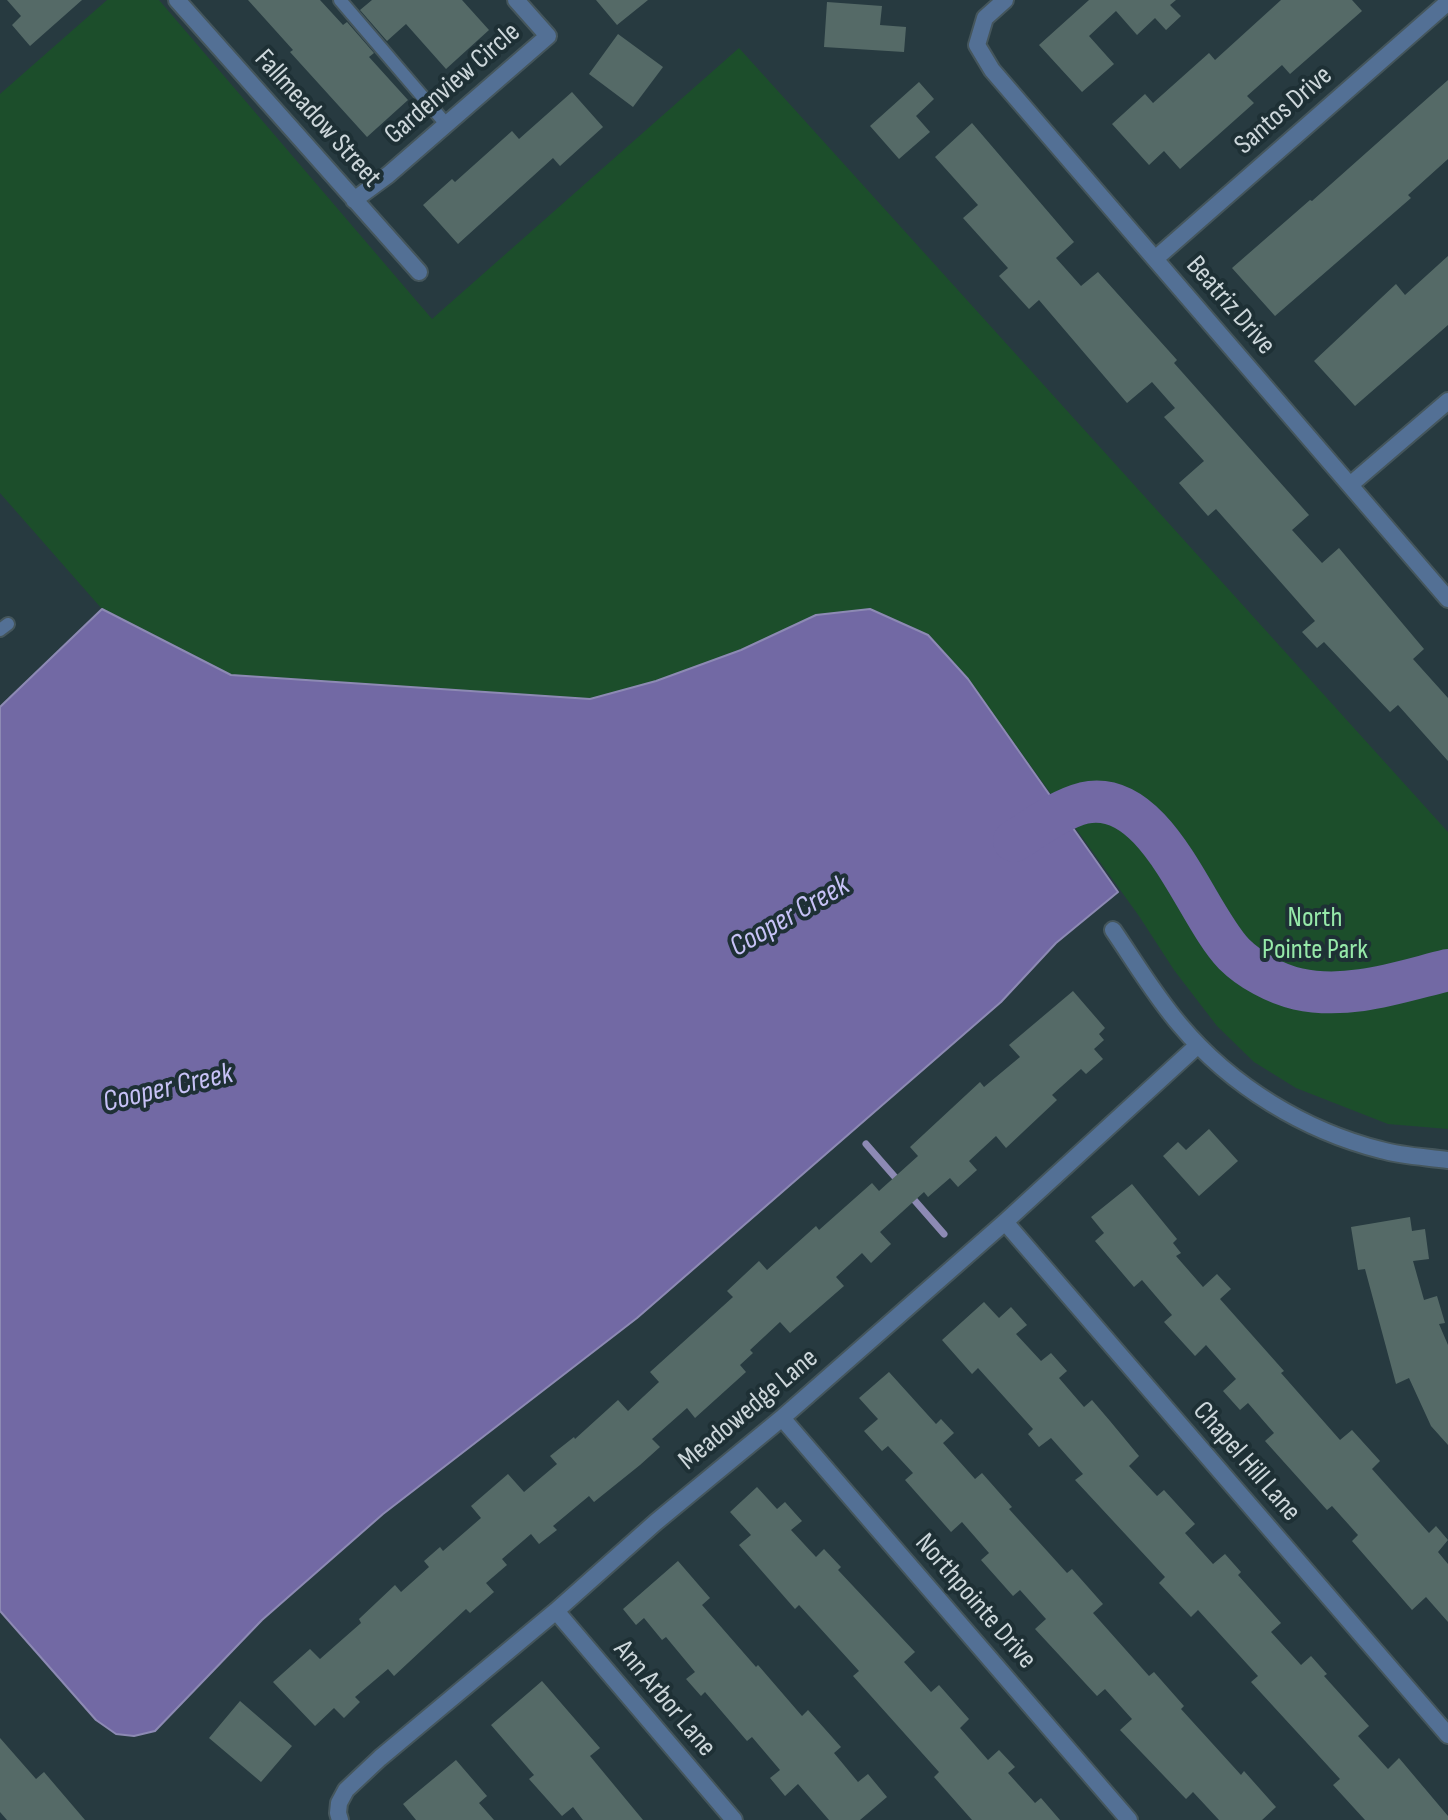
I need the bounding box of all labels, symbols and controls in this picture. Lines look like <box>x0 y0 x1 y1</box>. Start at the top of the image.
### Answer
street label: Gardenview Circle <box>378 16 528 152</box>
street label: Fallmeadow Street <box>246 43 388 195</box>
street label: Santos Drive <box>1228 60 1340 162</box>
street label: Beatriz Drive <box>1178 250 1282 362</box>
water label: Cooper Creek <box>724 868 856 966</box>
park label: North Pointe Park <box>1262 902 1368 968</box>
water label: Cooper Creek <box>100 1057 236 1121</box>
street label: Meadowedge Lane <box>673 1342 825 1478</box>
street label: Chapel Hill Lane <box>1185 1395 1307 1529</box>
street label: Northpointe Drive <box>907 1527 1043 1677</box>
street label: Ann Arbor Lane <box>606 1634 722 1764</box>

